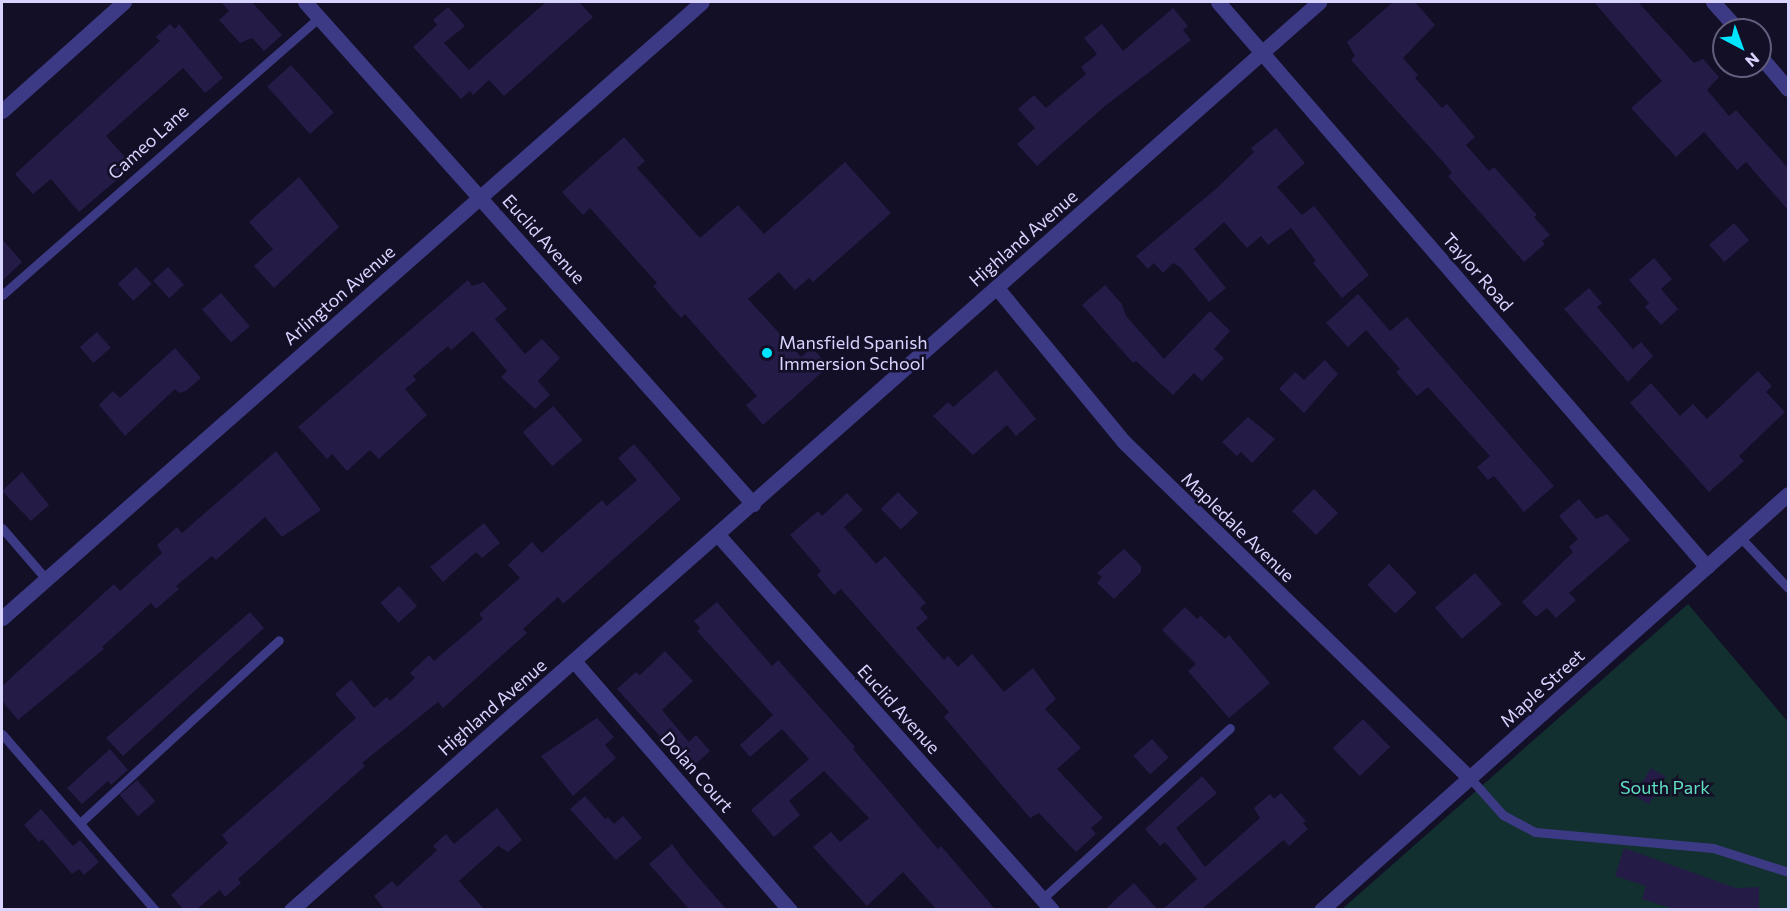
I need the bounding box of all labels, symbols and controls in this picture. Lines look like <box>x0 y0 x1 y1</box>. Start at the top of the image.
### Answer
north arrow <box>1712 18 1772 78</box>
text: N <box>1742 49 1764 72</box>
street label: Cameo Lane <box>103 100 193 184</box>
street label: Highland Avenue <box>964 185 1082 291</box>
street label: Euclid Avenue <box>498 190 590 288</box>
street label: Taylor Road <box>1438 228 1518 316</box>
street label: Arlington Avenue <box>279 241 399 349</box>
place label: Mansfield Spanish Immersion School <box>779 332 928 374</box>
marker: Mansfield Spanish Immersion School <box>760 346 774 360</box>
street label: Mapledale Avenue <box>1177 468 1299 586</box>
street label: Maple Street <box>1496 645 1588 731</box>
street label: Highland Avenue <box>433 654 551 760</box>
street label: Euclid Avenue <box>853 660 945 758</box>
street label: Dolan Court <box>656 727 738 817</box>
park label: South Park <box>1620 776 1710 798</box>

